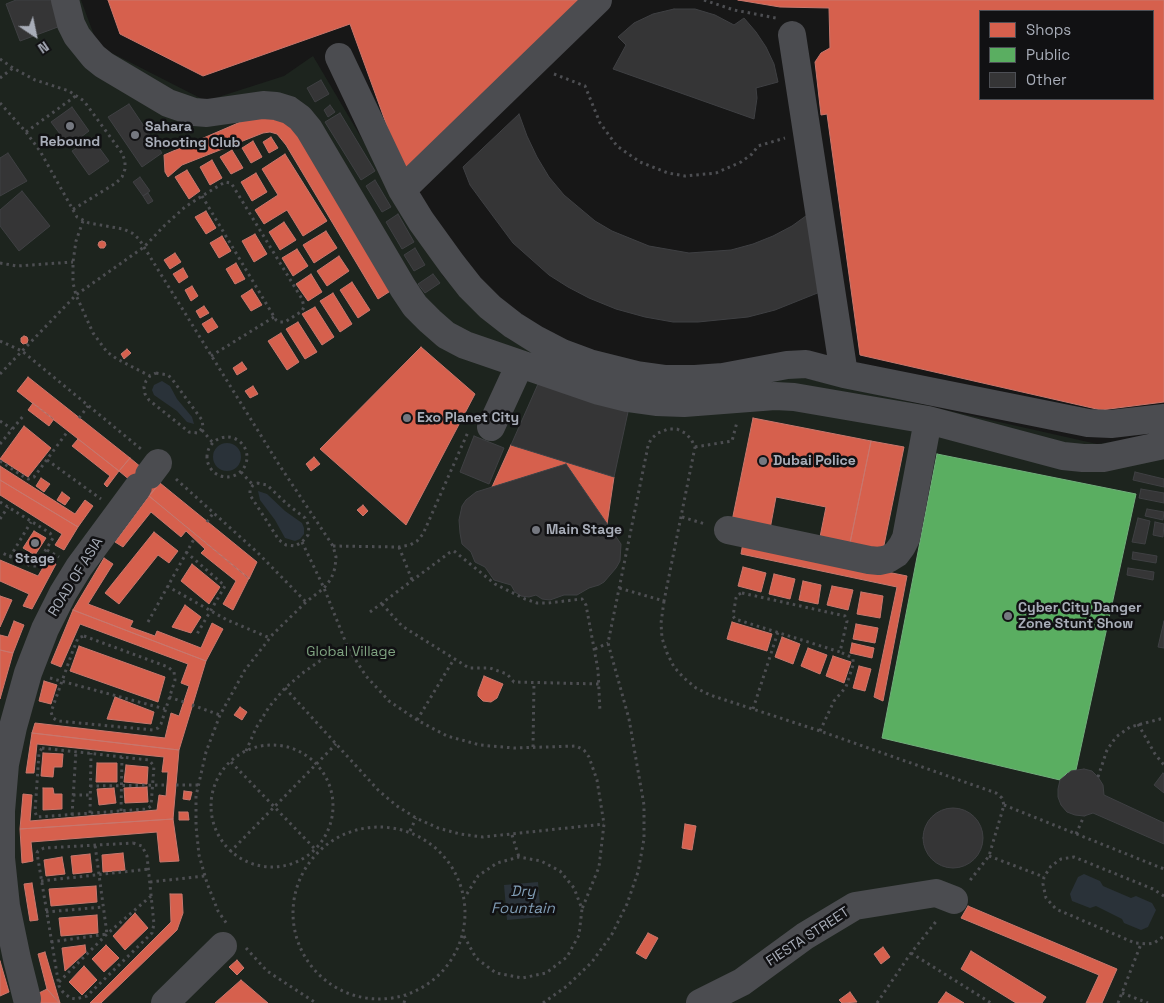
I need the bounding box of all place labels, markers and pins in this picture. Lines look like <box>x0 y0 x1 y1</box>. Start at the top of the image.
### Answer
place label: Sahara Shooting Club <box>145 119 241 152</box>
marker: Rebound <box>64 120 76 132</box>
marker: Sahara Shooting Club <box>129 129 141 141</box>
place label: Rebound <box>40 134 100 150</box>
place label: Exo Planet City <box>417 410 519 426</box>
marker: Exo Planet City <box>401 412 413 424</box>
place label: Dubai Police <box>773 453 856 469</box>
marker: Dubai Police <box>757 455 769 467</box>
place label: Main Stage <box>546 522 622 538</box>
marker: Main Stage <box>530 524 542 536</box>
marker: Stage <box>29 537 41 549</box>
place label: Stage <box>15 551 55 567</box>
place label: Cyber City Danger Zone Stunt Show <box>1018 600 1142 632</box>
marker: Cyber City Danger Zone Stunt Show <box>1002 610 1014 622</box>

